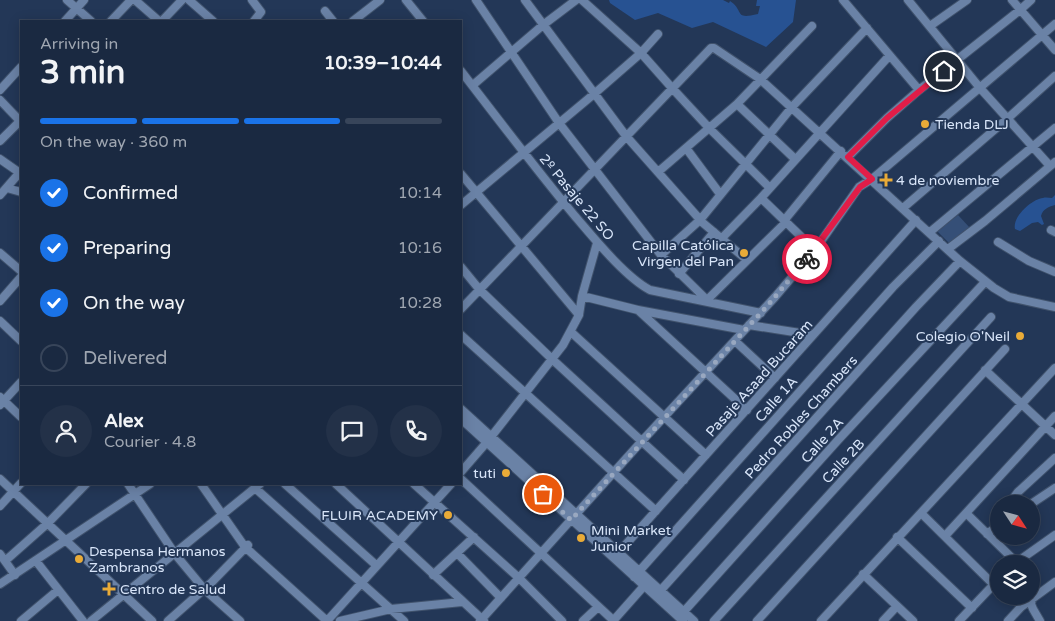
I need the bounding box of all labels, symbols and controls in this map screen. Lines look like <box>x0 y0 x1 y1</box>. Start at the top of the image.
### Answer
text: Arriving in <box>40 34 118 54</box>
pin <box>923 50 965 92</box>
text: 10:39–10:44 <box>324 52 442 74</box>
text: 3 min <box>40 54 125 92</box>
icon: home <box>930 57 958 85</box>
place label: Tienda DLJ <box>935 116 1009 133</box>
marker: Tienda DLJ <box>919 118 931 130</box>
text: On the way · 360 m <box>40 132 187 152</box>
street label: 2º Pasaje 22 SO <box>536 151 618 244</box>
place label: 4 de noviembre <box>896 172 999 189</box>
marker: 4 de noviembre <box>880 174 892 186</box>
icon: check <box>40 179 68 207</box>
text: Confirmed <box>83 182 178 204</box>
text: 10:14 <box>398 183 442 203</box>
icon: check <box>40 234 68 262</box>
courier <box>782 234 832 284</box>
text: Preparing <box>83 237 172 259</box>
place label: Capilla Católica Virgen del Pan <box>632 237 734 270</box>
text: 10:16 <box>398 238 442 258</box>
icon: bike <box>793 245 821 273</box>
marker: Capilla Católica Virgen del Pan <box>738 247 750 259</box>
icon: check <box>40 289 68 317</box>
text: On the way <box>83 292 185 314</box>
text: 10:28 <box>398 293 442 313</box>
street label: Pasaje Asaad Bucaram <box>702 316 816 440</box>
place label: Colegio O'Neil <box>916 328 1010 345</box>
marker: Colegio O'Neil <box>1014 330 1026 342</box>
text: Delivered <box>83 347 168 369</box>
street label: Pedro Robles Chambers <box>741 352 861 483</box>
street label: Calle 1A <box>752 373 801 426</box>
button: person <box>40 405 92 457</box>
button: chat <box>326 405 378 457</box>
button: phone <box>390 405 442 457</box>
text: Alex <box>104 410 144 432</box>
street label: Calle 2A <box>798 414 847 467</box>
text: Courier · 4.8 <box>104 432 196 452</box>
street label: Calle 2B <box>819 436 868 487</box>
place label: tuti <box>473 465 496 482</box>
marker: tuti <box>500 467 512 479</box>
pin <box>522 473 564 515</box>
icon: bag <box>529 480 557 508</box>
north arrow <box>990 495 1040 545</box>
map controls <box>990 495 1040 605</box>
place label: FLUIR ACADEMY <box>321 507 438 524</box>
marker: FLUIR ACADEMY <box>442 509 454 521</box>
place label: Mini Market Junior <box>591 522 672 555</box>
marker: Mini Market Junior <box>575 532 587 544</box>
place label: Despensa Hermanos Zambranos <box>89 543 226 576</box>
marker: Despensa Hermanos Zambranos <box>73 553 85 565</box>
button: layers <box>990 555 1040 605</box>
place label: Centro de Salud <box>120 581 226 598</box>
marker: Centro de Salud <box>102 582 116 596</box>

